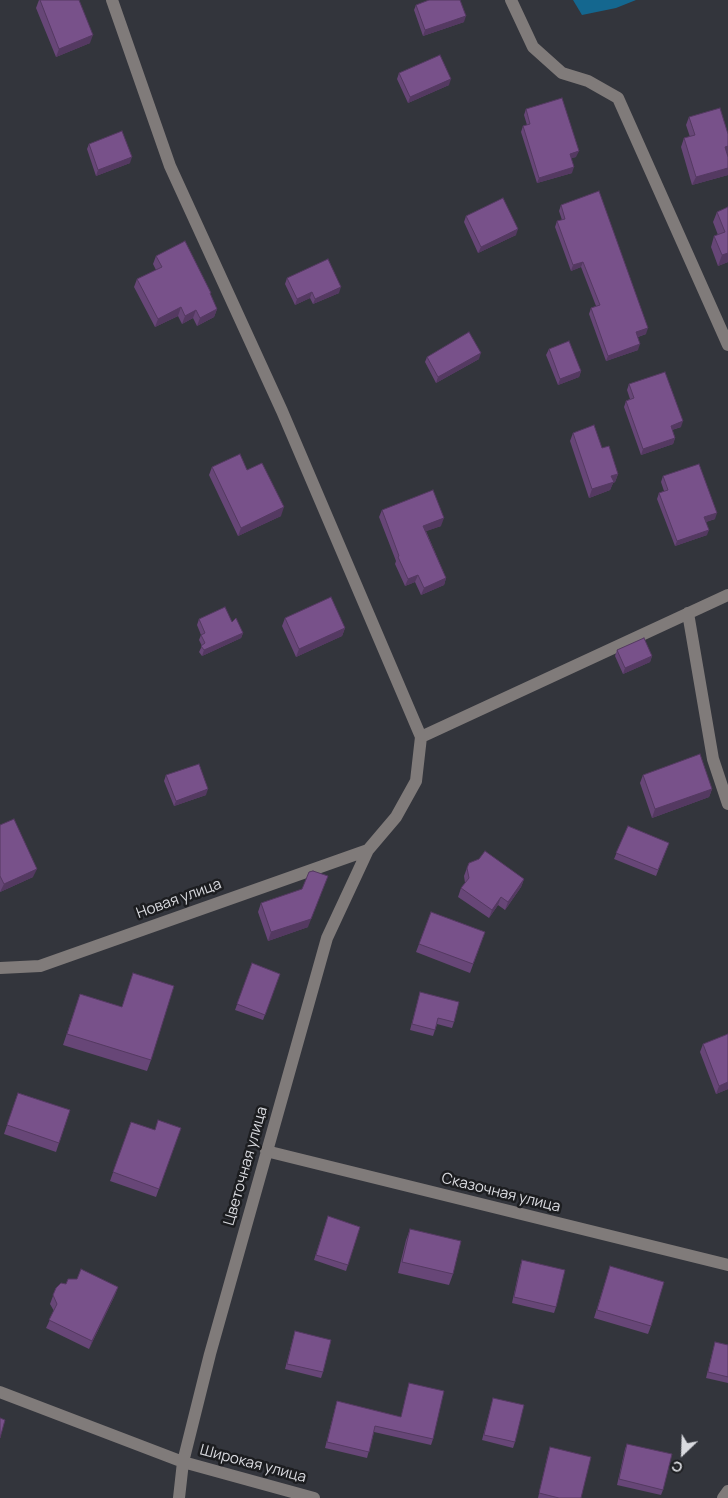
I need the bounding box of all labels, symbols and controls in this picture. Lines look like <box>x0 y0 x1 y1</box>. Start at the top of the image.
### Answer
street label: Новая улица <box>134 875 224 923</box>
street label: Цветочная улица <box>220 1105 272 1227</box>
street label: Сказочная улица <box>440 1170 562 1216</box>
north arrow <box>658 1428 708 1478</box>
street label: Широкая улица <box>198 1441 308 1487</box>
text: С <box>668 1456 685 1478</box>

